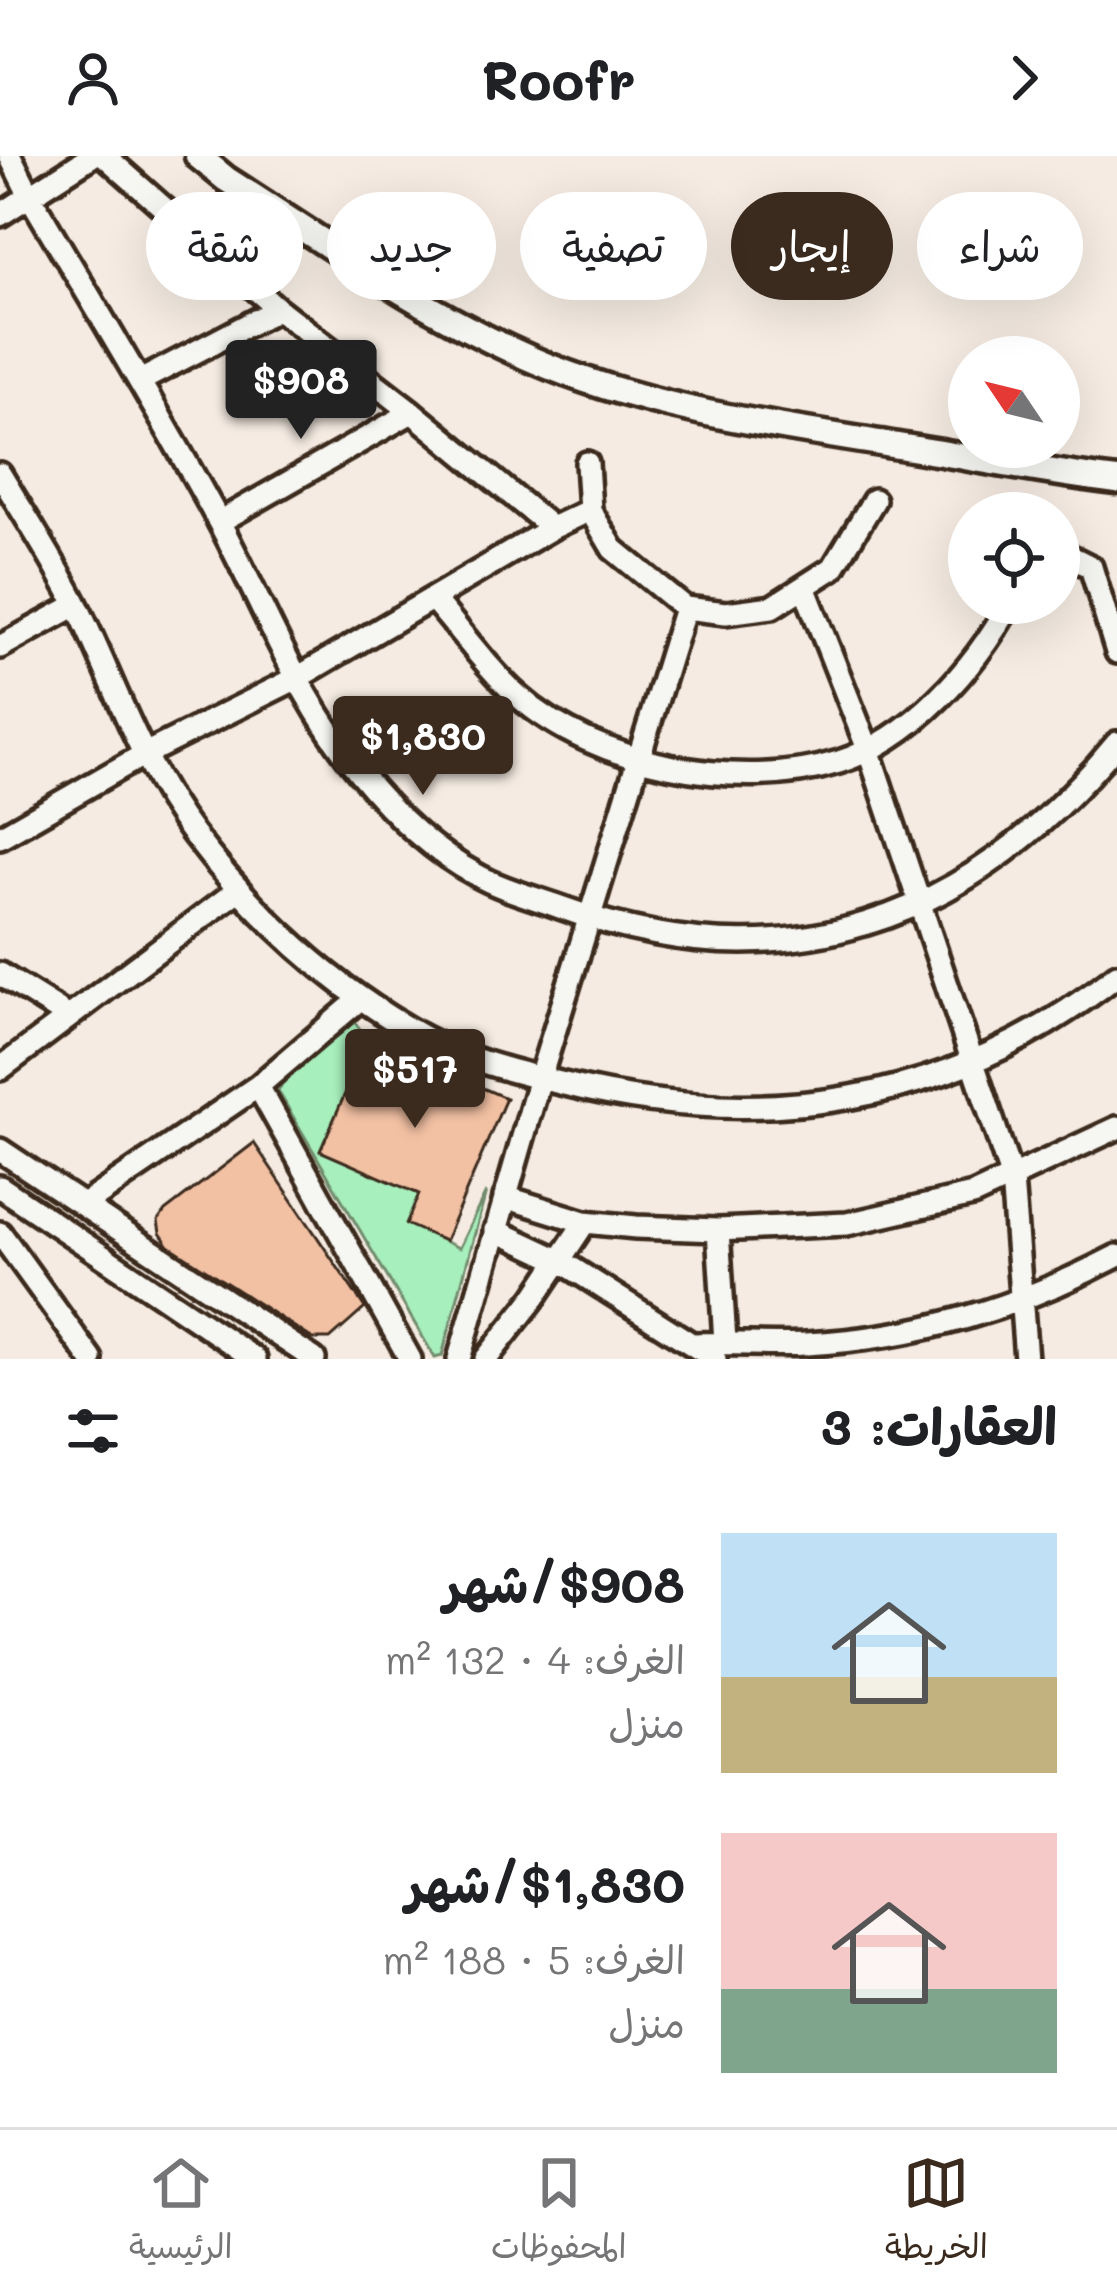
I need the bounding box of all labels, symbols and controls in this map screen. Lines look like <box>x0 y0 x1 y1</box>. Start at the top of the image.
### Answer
text: Roofr <box>481 43 636 114</box>
icon: person <box>60 45 126 111</box>
icon: forward <box>991 45 1057 111</box>
chip: شقة <box>146 192 303 300</box>
chip: جديد <box>327 192 496 300</box>
chip: تصفية <box>520 192 707 300</box>
chip: إيجار <box>731 192 893 300</box>
chip: شراء <box>917 192 1083 300</box>
north arrow <box>948 336 1080 468</box>
map controls <box>948 336 1080 624</box>
pin: $908 <box>230 340 372 442</box>
text: $908 <box>253 353 349 404</box>
button: locate <box>948 492 1080 624</box>
pin: $1,830 <box>325 696 521 798</box>
text: $1,830 <box>360 709 486 760</box>
pin: $517 <box>344 1029 486 1131</box>
text: $517 <box>372 1042 458 1093</box>
text: العقارات: 3 <box>821 1391 1057 1458</box>
icon: filters <box>60 1398 126 1464</box>
text: $908/شهر <box>444 1549 685 1616</box>
icon: home <box>817 1581 961 1725</box>
text: الغرف: 4 · 132 m² <box>385 1633 685 1684</box>
text: منزل <box>608 1697 685 1748</box>
text: $1,830/شهر <box>406 1849 685 1916</box>
icon: home <box>817 1881 961 2025</box>
text: الغرف: 5 · 188 m² <box>383 1933 685 1984</box>
text: منزل <box>608 1997 685 2048</box>
tab: الرئيسية <box>129 2150 233 2276</box>
tab: المحفوظات <box>491 2150 627 2276</box>
tab: الخريطة <box>885 2150 988 2276</box>

